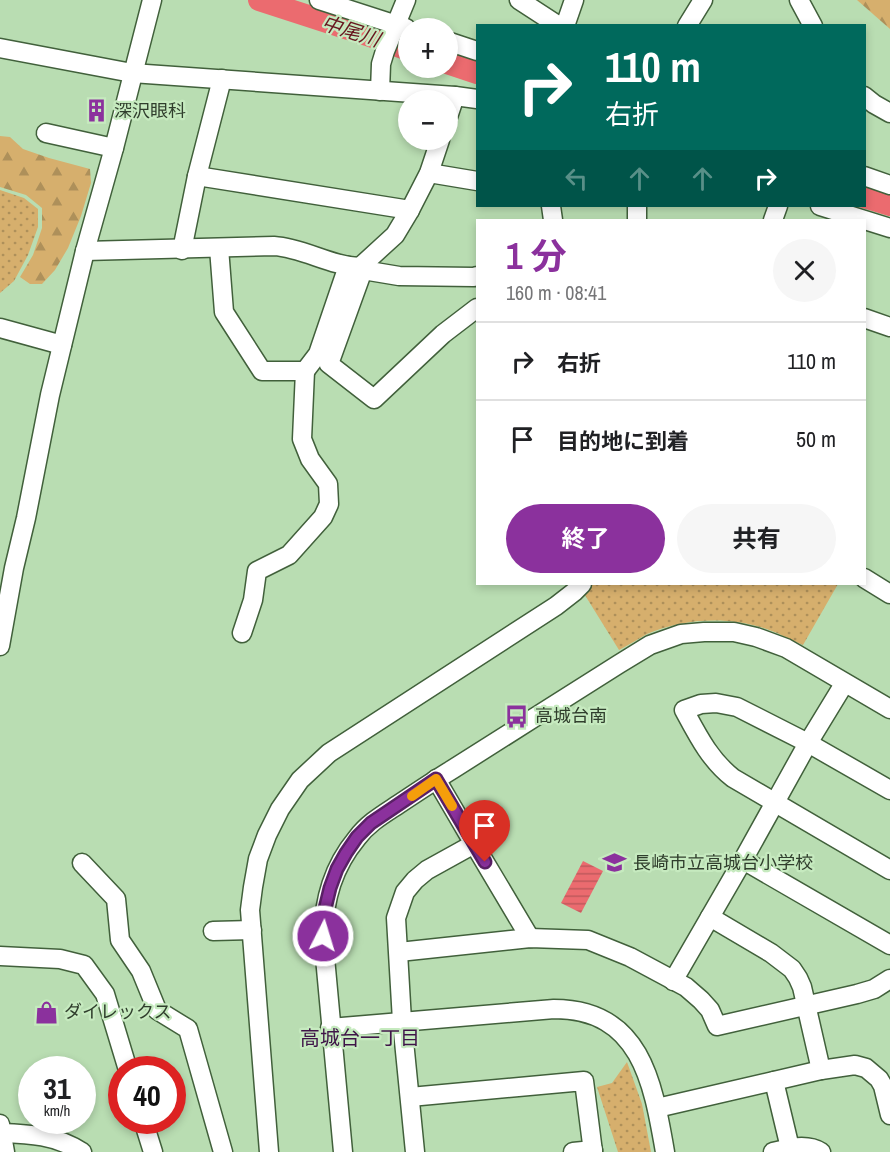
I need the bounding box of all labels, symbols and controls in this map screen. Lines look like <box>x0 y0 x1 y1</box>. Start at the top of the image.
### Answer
water label: 中尾川 <box>318 8 386 53</box>
map controls <box>398 18 458 150</box>
button: + <box>398 18 458 78</box>
text: 110 m <box>605 39 701 95</box>
icon: right <box>506 48 584 126</box>
button: − <box>398 90 458 150</box>
text: 右折 <box>605 96 659 132</box>
building icon: 深沢眼科 <box>83 98 109 124</box>
place label: 深沢眼科 <box>114 98 186 123</box>
icon: left <box>560 162 593 195</box>
icon: ahead <box>623 162 656 195</box>
icon: ahead <box>686 162 719 195</box>
icon: right <box>749 162 782 195</box>
text: 1 分 <box>506 232 567 280</box>
button: close <box>773 239 836 302</box>
text: 160 m · 08:41 <box>506 279 606 306</box>
icon: right <box>506 345 539 378</box>
text: 110 m <box>787 346 836 376</box>
text: 右折 <box>557 348 601 378</box>
icon: arrive <box>506 423 539 456</box>
text: 50 m <box>796 424 836 454</box>
text: 目的地に到着 <box>557 426 689 456</box>
button: 終了 <box>506 504 665 573</box>
button: 共有 <box>677 504 836 573</box>
bus stop icon: 高城台南 <box>504 703 530 729</box>
place label: 高城台南 <box>535 703 607 728</box>
pin <box>459 800 510 862</box>
icon: arrive <box>468 809 501 842</box>
school or university icon: 長崎市立高城台小学校 <box>602 850 628 876</box>
place label: 長崎市立高城台小学校 <box>633 850 813 875</box>
position arrow <box>291 904 355 968</box>
shop icon: ダイレックス <box>33 999 59 1025</box>
place label: ダイレックス <box>64 999 171 1024</box>
district label: 高城台一丁目 <box>300 1024 420 1051</box>
speed limit sign: 40 <box>108 1056 186 1134</box>
text: 31 <box>43 1068 71 1108</box>
text: km/h <box>44 1100 70 1121</box>

